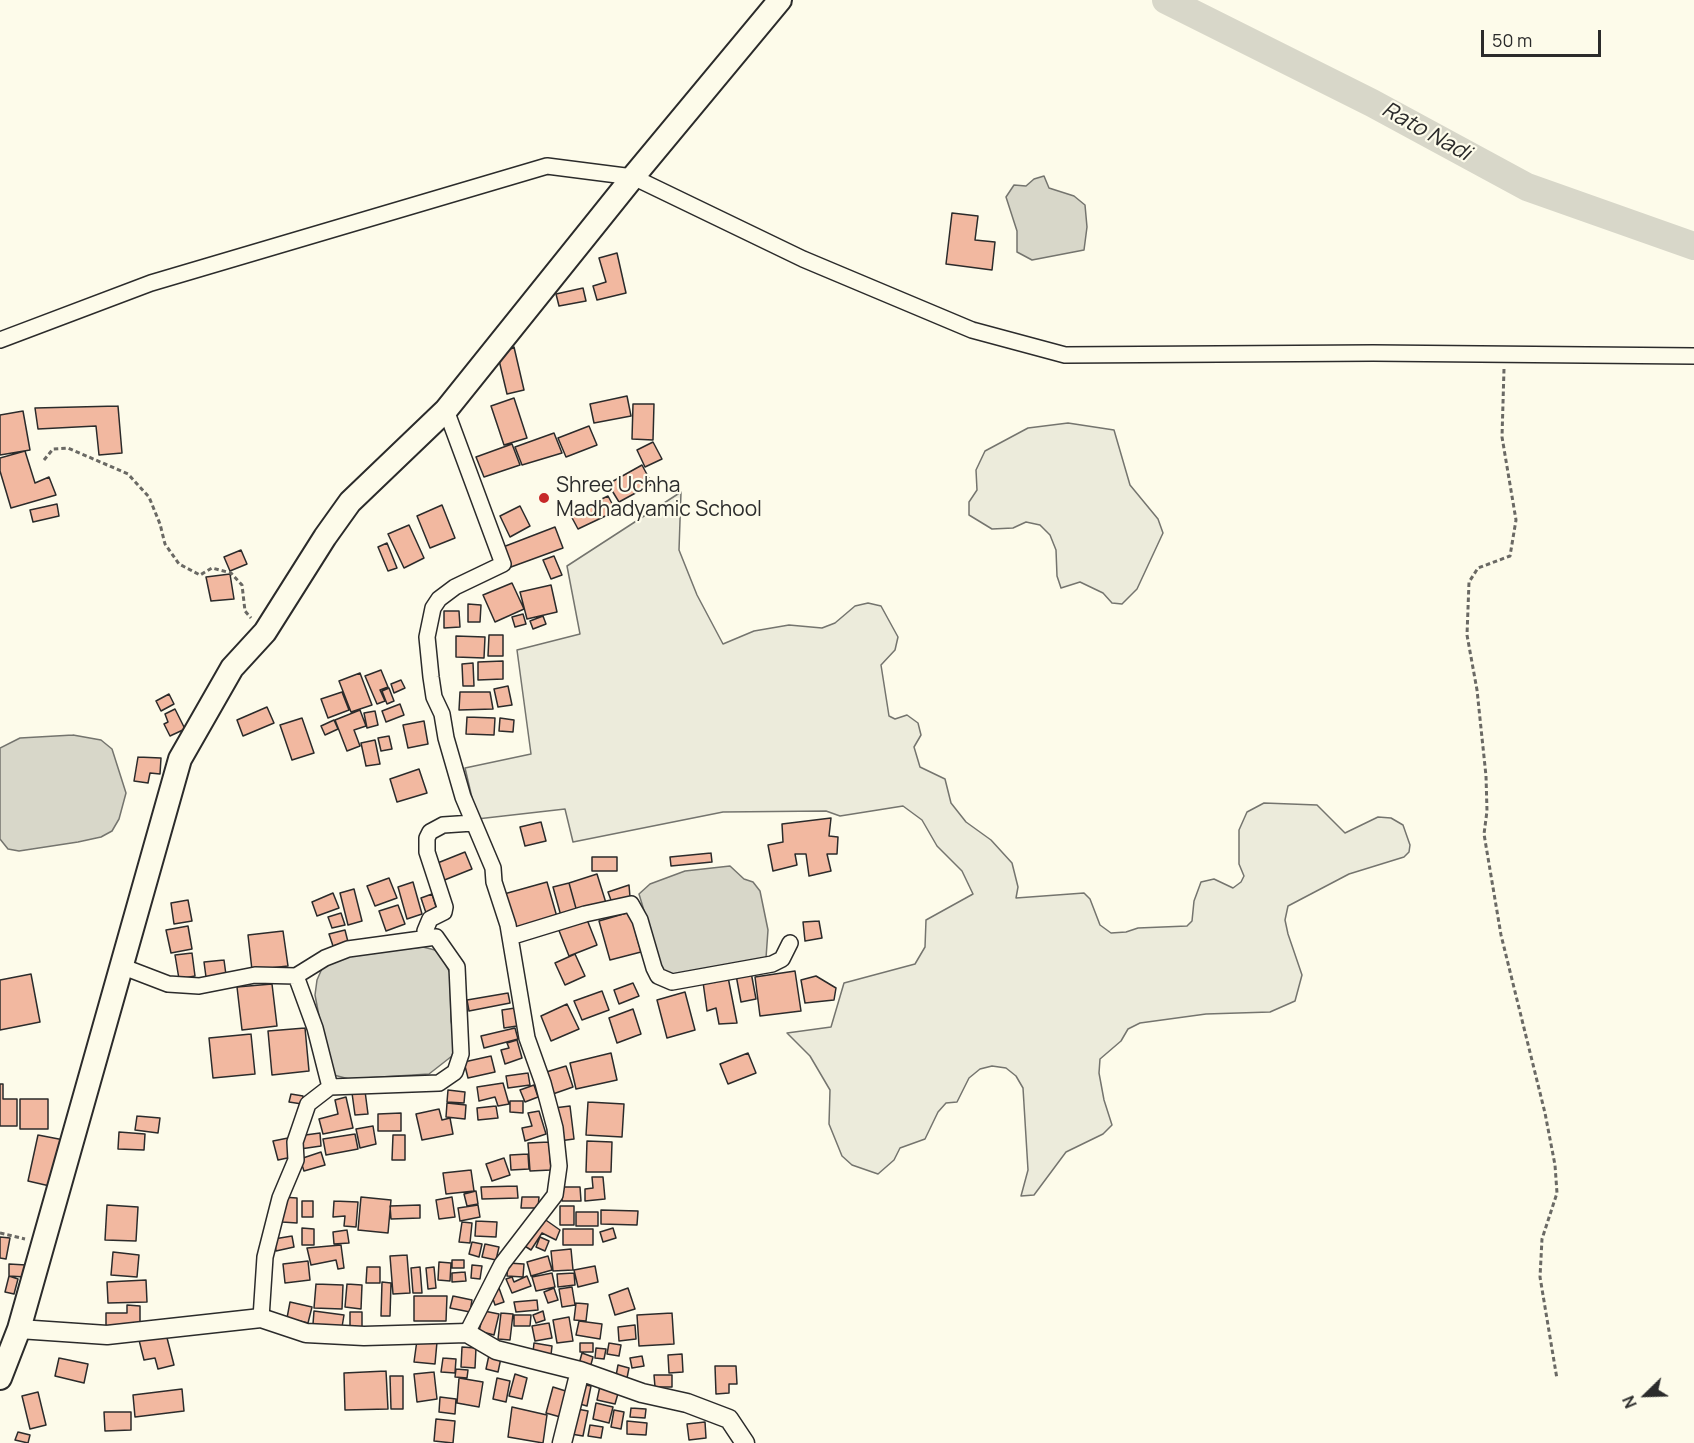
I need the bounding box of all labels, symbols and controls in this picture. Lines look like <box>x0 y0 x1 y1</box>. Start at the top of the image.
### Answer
scale bar <box>1484 18 1604 56</box>
text: 50 m <box>1492 28 1532 52</box>
water label: Rato Nadi <box>1377 97 1475 167</box>
place label: Shree Uchha Madhadyamic School <box>556 473 762 523</box>
marker: Shree Uchha Madhadyamic School <box>537 491 551 505</box>
north arrow <box>1616 1365 1676 1425</box>
text: N <box>1617 1392 1642 1412</box>

